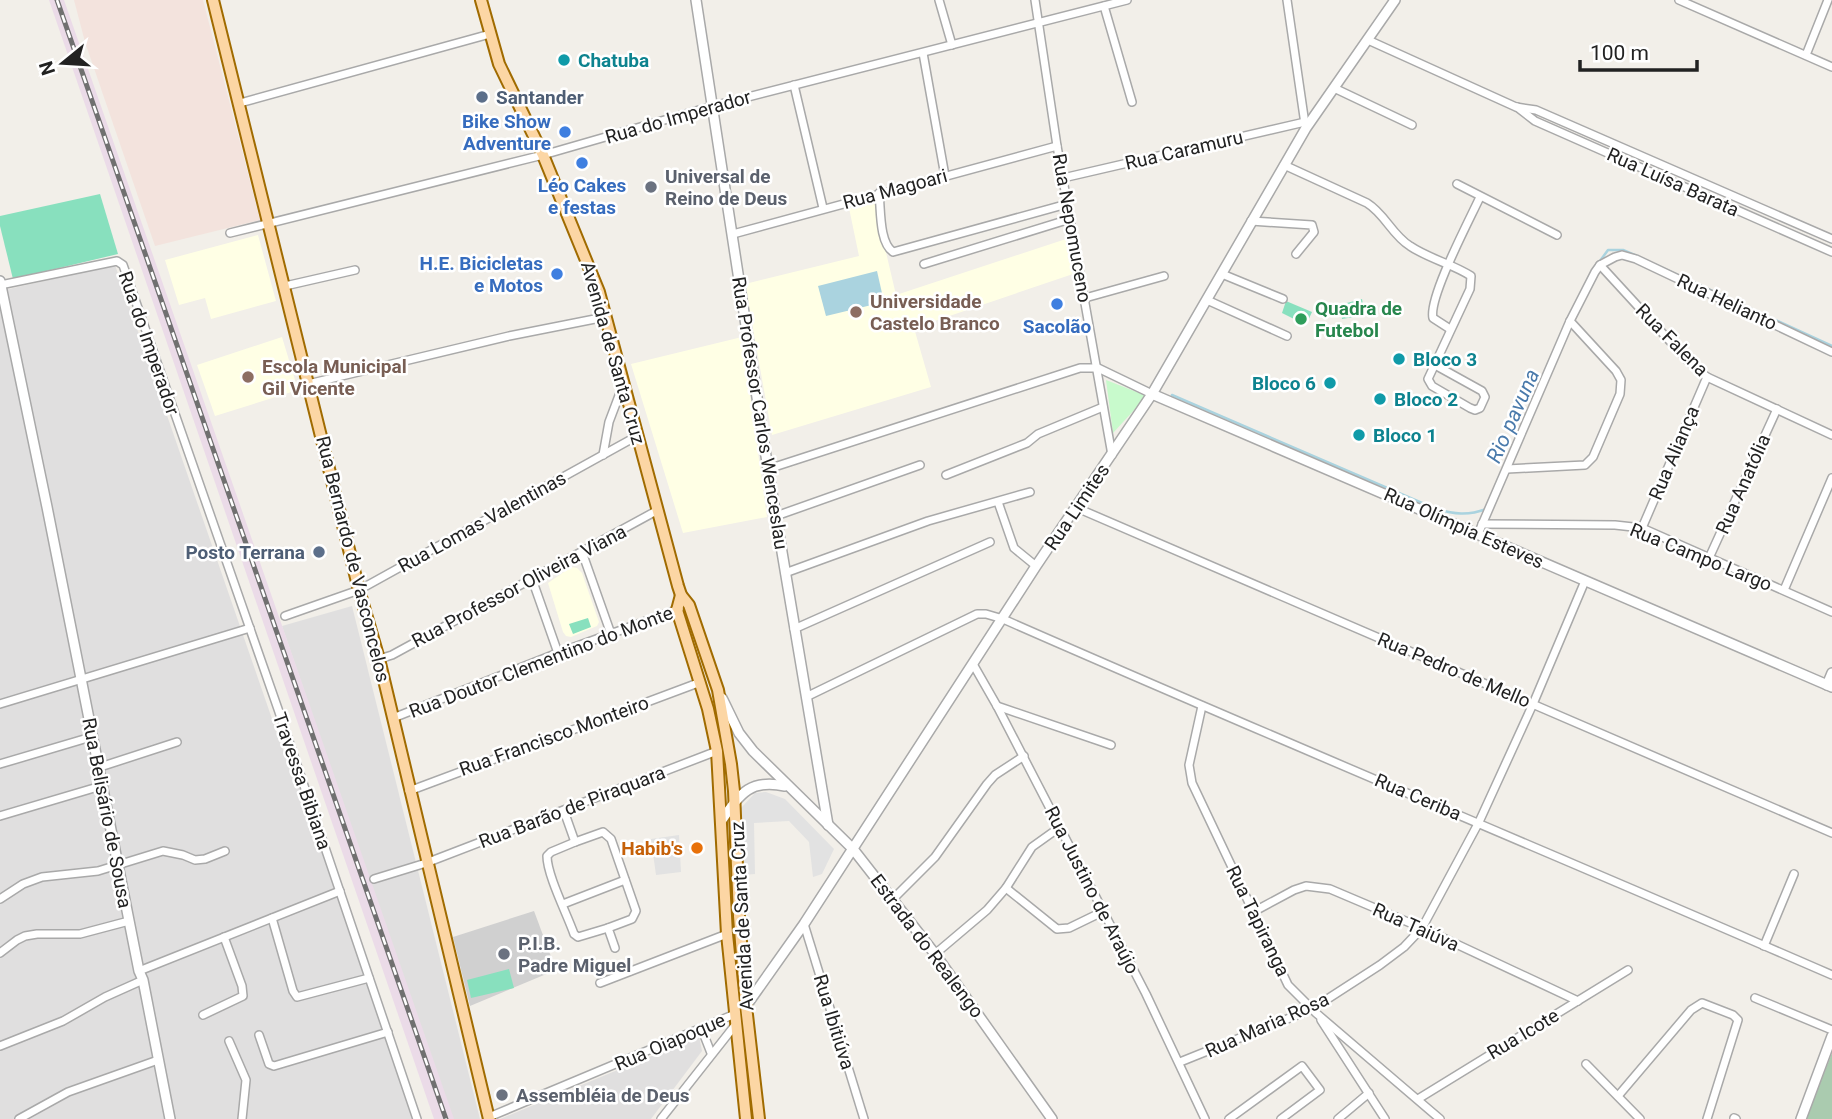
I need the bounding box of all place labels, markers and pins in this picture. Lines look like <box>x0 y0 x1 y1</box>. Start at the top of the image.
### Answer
place label: Chatuba <box>578 49 649 72</box>
marker: Chatuba <box>556 52 572 68</box>
place label: Santander <box>496 86 584 109</box>
marker: Santander <box>474 89 490 105</box>
place label: Bike Show Adventure <box>462 110 551 155</box>
marker: Bike Show Adventure <box>557 124 573 140</box>
marker: Léo Cakes e festas <box>574 155 590 171</box>
place label: Universal de Reino de Deus <box>665 165 787 210</box>
place label: Léo Cakes e festas <box>538 174 627 219</box>
marker: Universal de Reino de Deus <box>643 179 659 195</box>
place label: H.E. Bicicletas e Motos <box>420 252 543 297</box>
marker: H.E. Bicicletas e Motos <box>549 266 565 282</box>
place label: Universidade Castelo Branco <box>870 290 1000 335</box>
marker: Sacolão <box>1049 296 1065 312</box>
place label: Quadra de Futebol <box>1315 297 1402 342</box>
marker: Universidade Castelo Branco <box>848 304 864 320</box>
marker: Quadra de Futebol <box>1293 311 1309 327</box>
place label: Sacolão <box>1023 315 1091 338</box>
place label: Bloco 3 <box>1413 348 1477 371</box>
marker: Bloco 3 <box>1391 351 1407 367</box>
place label: Escola Municipal Gil Vicente <box>262 355 407 400</box>
marker: Escola Municipal Gil Vicente <box>240 369 256 385</box>
place label: Bloco 6 <box>1252 372 1316 395</box>
marker: Bloco 6 <box>1322 375 1338 391</box>
place label: Bloco 2 <box>1394 388 1458 411</box>
marker: Bloco 2 <box>1372 391 1388 407</box>
place label: Bloco 1 <box>1373 424 1437 447</box>
marker: Bloco 1 <box>1351 427 1367 443</box>
place label: Posto Terrana <box>185 541 305 564</box>
marker: Posto Terrana <box>311 544 327 560</box>
place label: Habib's <box>621 837 683 860</box>
marker: Habib's <box>689 840 705 856</box>
place label: P.I.B. Padre Miguel <box>518 932 631 977</box>
marker: P.I.B. Padre Miguel <box>496 946 512 962</box>
place label: Assembléia de Deus <box>516 1084 690 1107</box>
marker: Assembléia de Deus <box>494 1087 510 1103</box>

